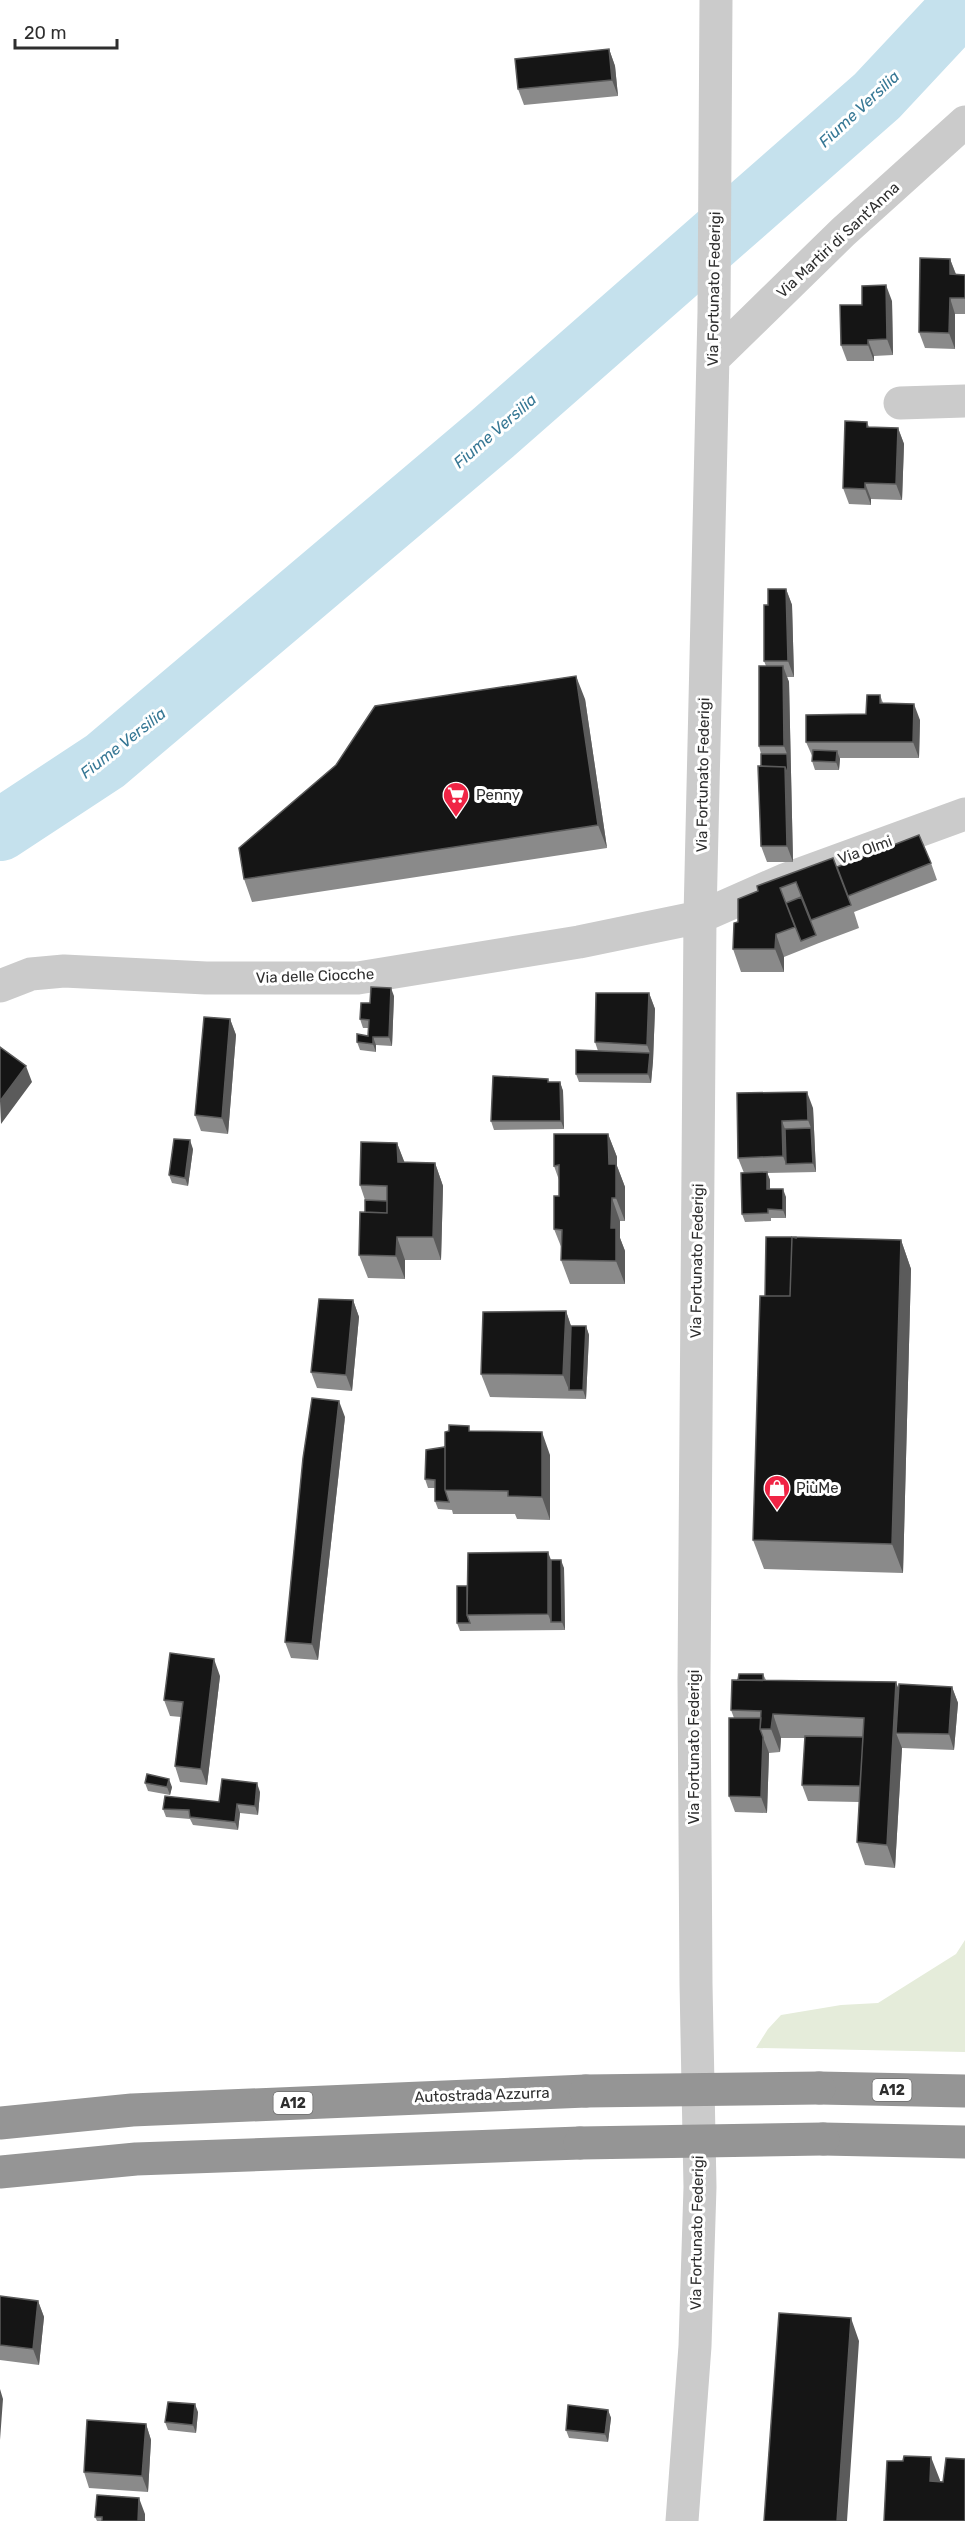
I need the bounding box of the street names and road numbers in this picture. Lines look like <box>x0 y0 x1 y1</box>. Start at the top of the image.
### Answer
street label: Via Martiri di Sant'Anna <box>773 178 903 302</box>
street label: Via Fortunato Federigi <box>704 211 724 367</box>
street label: Via Fortunato Federigi <box>693 697 713 853</box>
street label: Via Olmi <box>836 832 894 868</box>
street label: Via delle Ciocche <box>256 965 374 987</box>
street label: Via Fortunato Federigi <box>687 1183 707 1339</box>
street label: Via Fortunato Federigi <box>685 1670 703 1824</box>
road number: A12 <box>872 2079 912 2101</box>
street label: Autostrada Azzurra <box>414 2084 550 2106</box>
road number: A12 <box>274 2092 312 2114</box>
street label: Via Fortunato Federigi <box>687 2155 707 2311</box>

